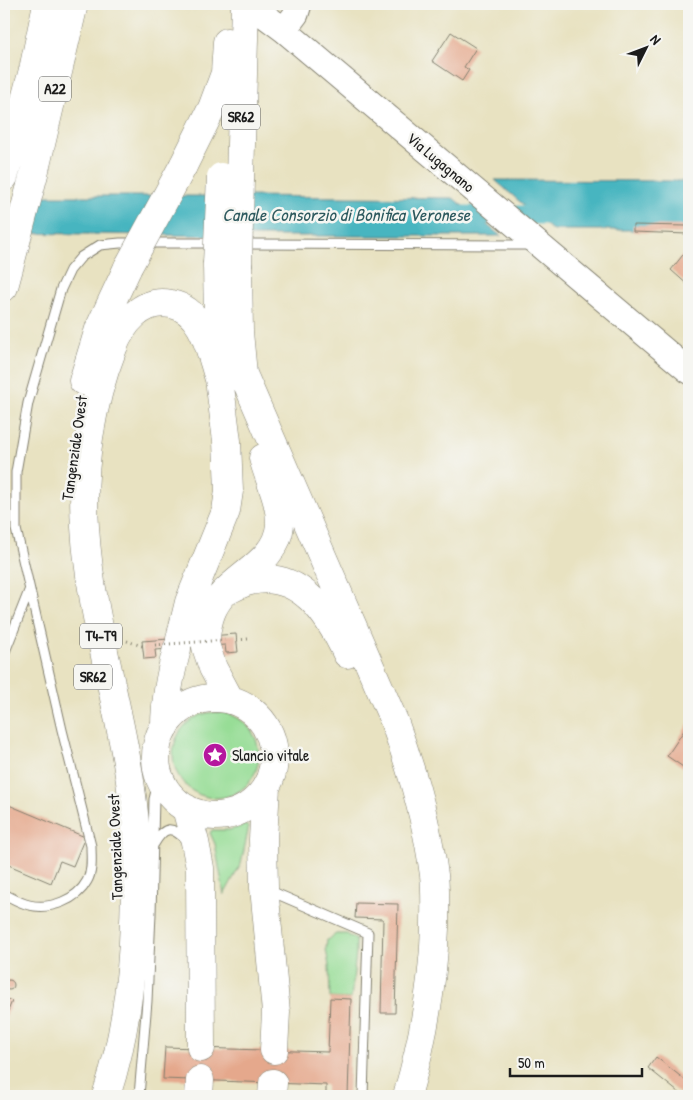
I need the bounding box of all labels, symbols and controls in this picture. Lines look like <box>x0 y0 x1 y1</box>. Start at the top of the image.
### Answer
north arrow <box>620 22 670 72</box>
text: N <box>646 30 666 48</box>
road number: A22 <box>39 76 71 102</box>
road number: SR62 <box>222 104 260 130</box>
street label: Via Lugagnano <box>402 127 480 197</box>
water label: Canale Consorzio di Bonifica Veronese <box>222 202 471 227</box>
street label: Tangenziale Ovest <box>56 393 92 502</box>
road number: T4-T9 <box>80 624 122 648</box>
road number: SR62 <box>74 664 112 690</box>
place icon: Slancio vitale <box>202 742 228 768</box>
place label: Slancio vitale <box>232 744 310 766</box>
street label: Tangenziale Ovest <box>102 793 128 900</box>
scale bar <box>510 1045 643 1077</box>
text: 50 m <box>518 1052 545 1073</box>

